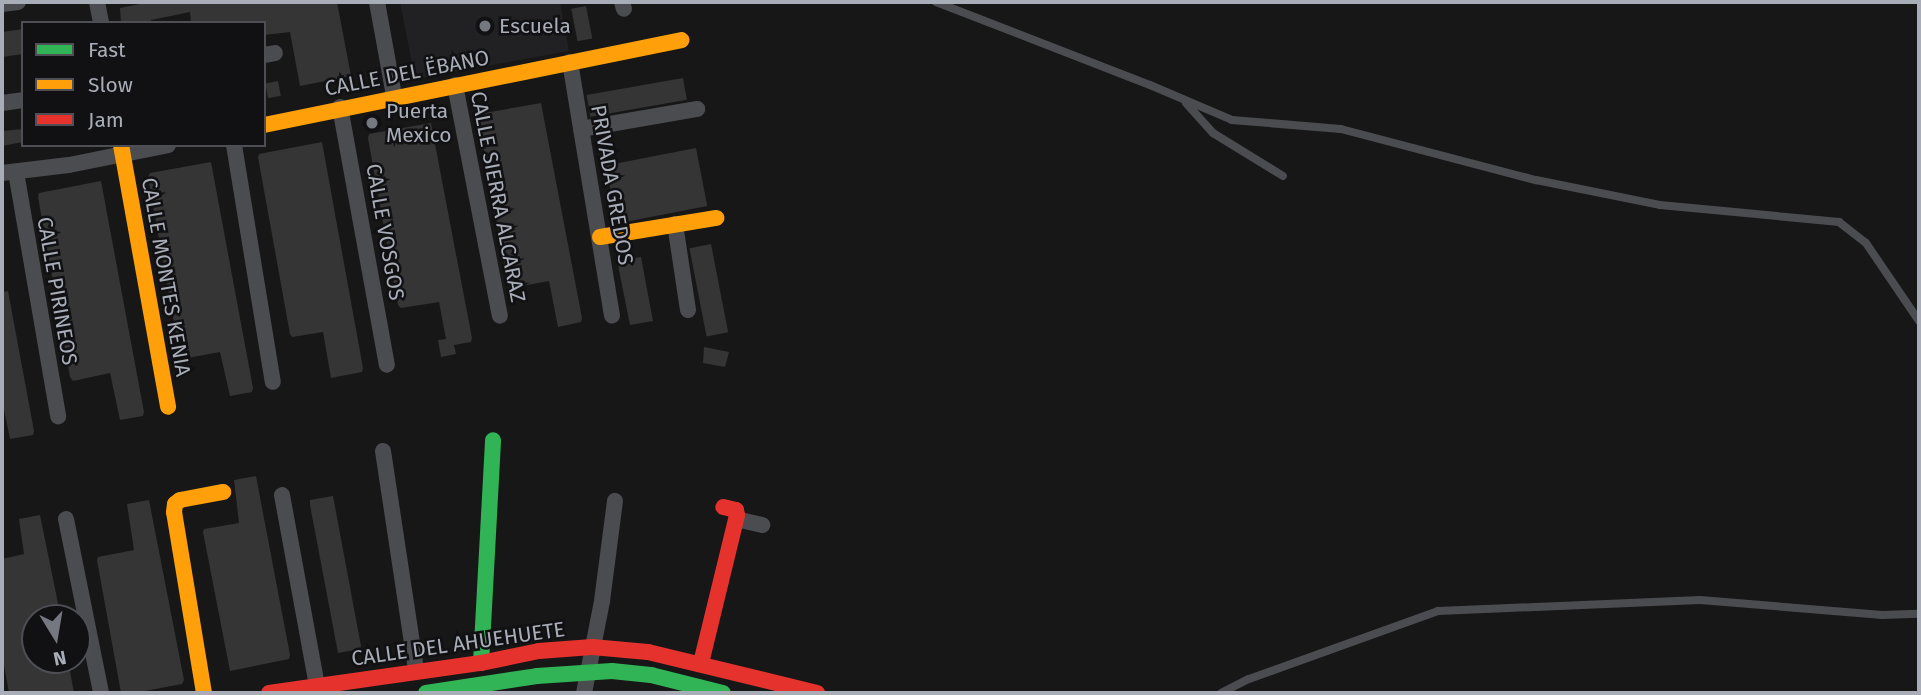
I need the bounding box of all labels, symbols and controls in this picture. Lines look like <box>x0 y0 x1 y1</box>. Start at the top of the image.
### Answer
place label: Escuela <box>499 13 571 39</box>
marker: Escuela <box>477 18 493 34</box>
legend <box>21 21 266 147</box>
text: Fast <box>88 37 126 63</box>
street label: CALLE DEL ËBANO <box>323 45 491 101</box>
text: Slow <box>88 72 133 98</box>
street label: CALLE SIERRA ALCARAZ <box>465 89 531 305</box>
place label: Puerta Mexico <box>386 98 452 148</box>
street label: PRIVADA GREDOS <box>586 103 638 267</box>
text: Jam <box>88 107 124 133</box>
marker: Puerta Mexico <box>364 115 380 131</box>
street label: CALLE VOSGOS <box>361 162 409 302</box>
street label: CALLE MONTES KENIA <box>136 176 196 378</box>
street label: CALLE PIRINEOS <box>32 215 82 367</box>
north arrow <box>21 604 91 674</box>
street label: CALLE DEL AHUEHUETE <box>350 617 566 671</box>
text: N <box>51 646 68 671</box>

